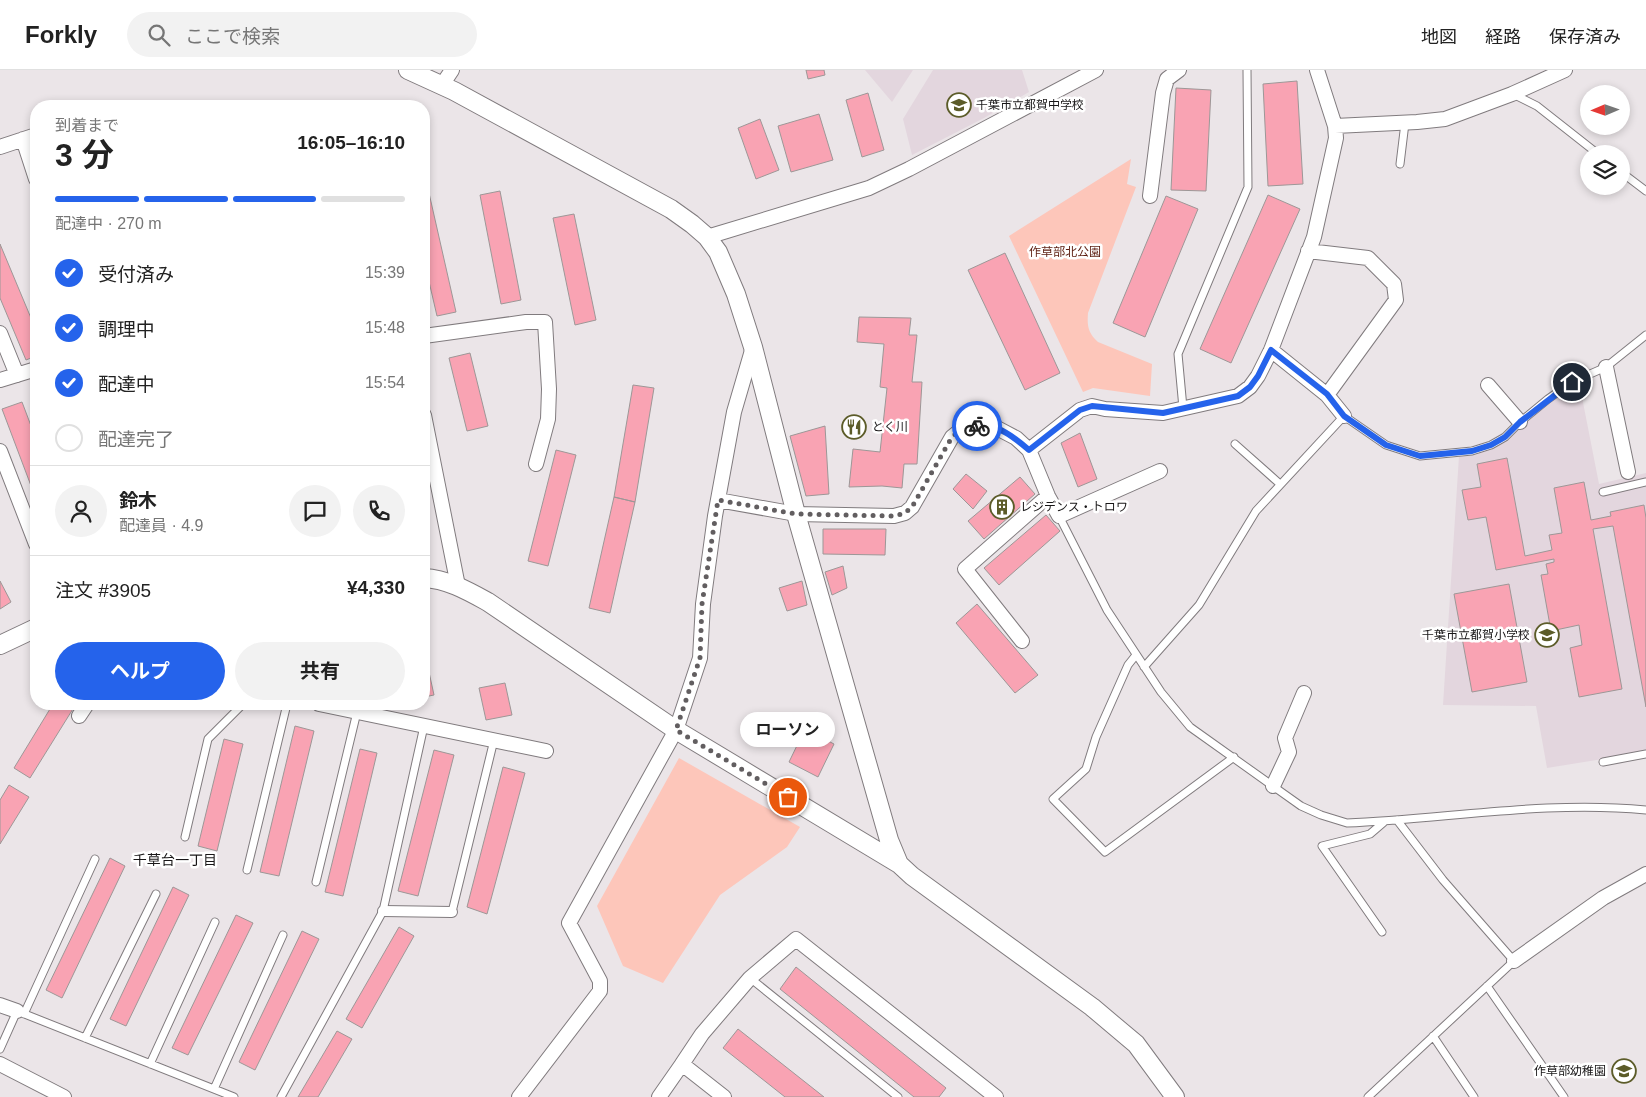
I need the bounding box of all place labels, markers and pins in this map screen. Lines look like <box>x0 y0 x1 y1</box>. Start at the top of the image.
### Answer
school or university icon: 千葉市立都賀中学校 <box>946 92 972 118</box>
place label: 千葉市立都賀中学校 <box>976 98 1084 112</box>
pin <box>1551 361 1593 403</box>
restaurant icon: とく川 <box>841 414 867 440</box>
place label: とく川 <box>872 420 908 434</box>
building icon: レジデンス・トロワ <box>989 494 1015 520</box>
place label: レジデンス・トロワ <box>1020 500 1128 514</box>
school or university icon: 千葉市立都賀小学校 <box>1534 622 1560 648</box>
place label: 千葉市立都賀小学校 <box>1422 628 1530 642</box>
callout: ローソン <box>740 712 836 747</box>
pin <box>767 776 809 818</box>
school or university icon: 作草部幼稚園 <box>1611 1058 1637 1084</box>
place label: 作草部幼稚園 <box>1534 1064 1606 1078</box>

